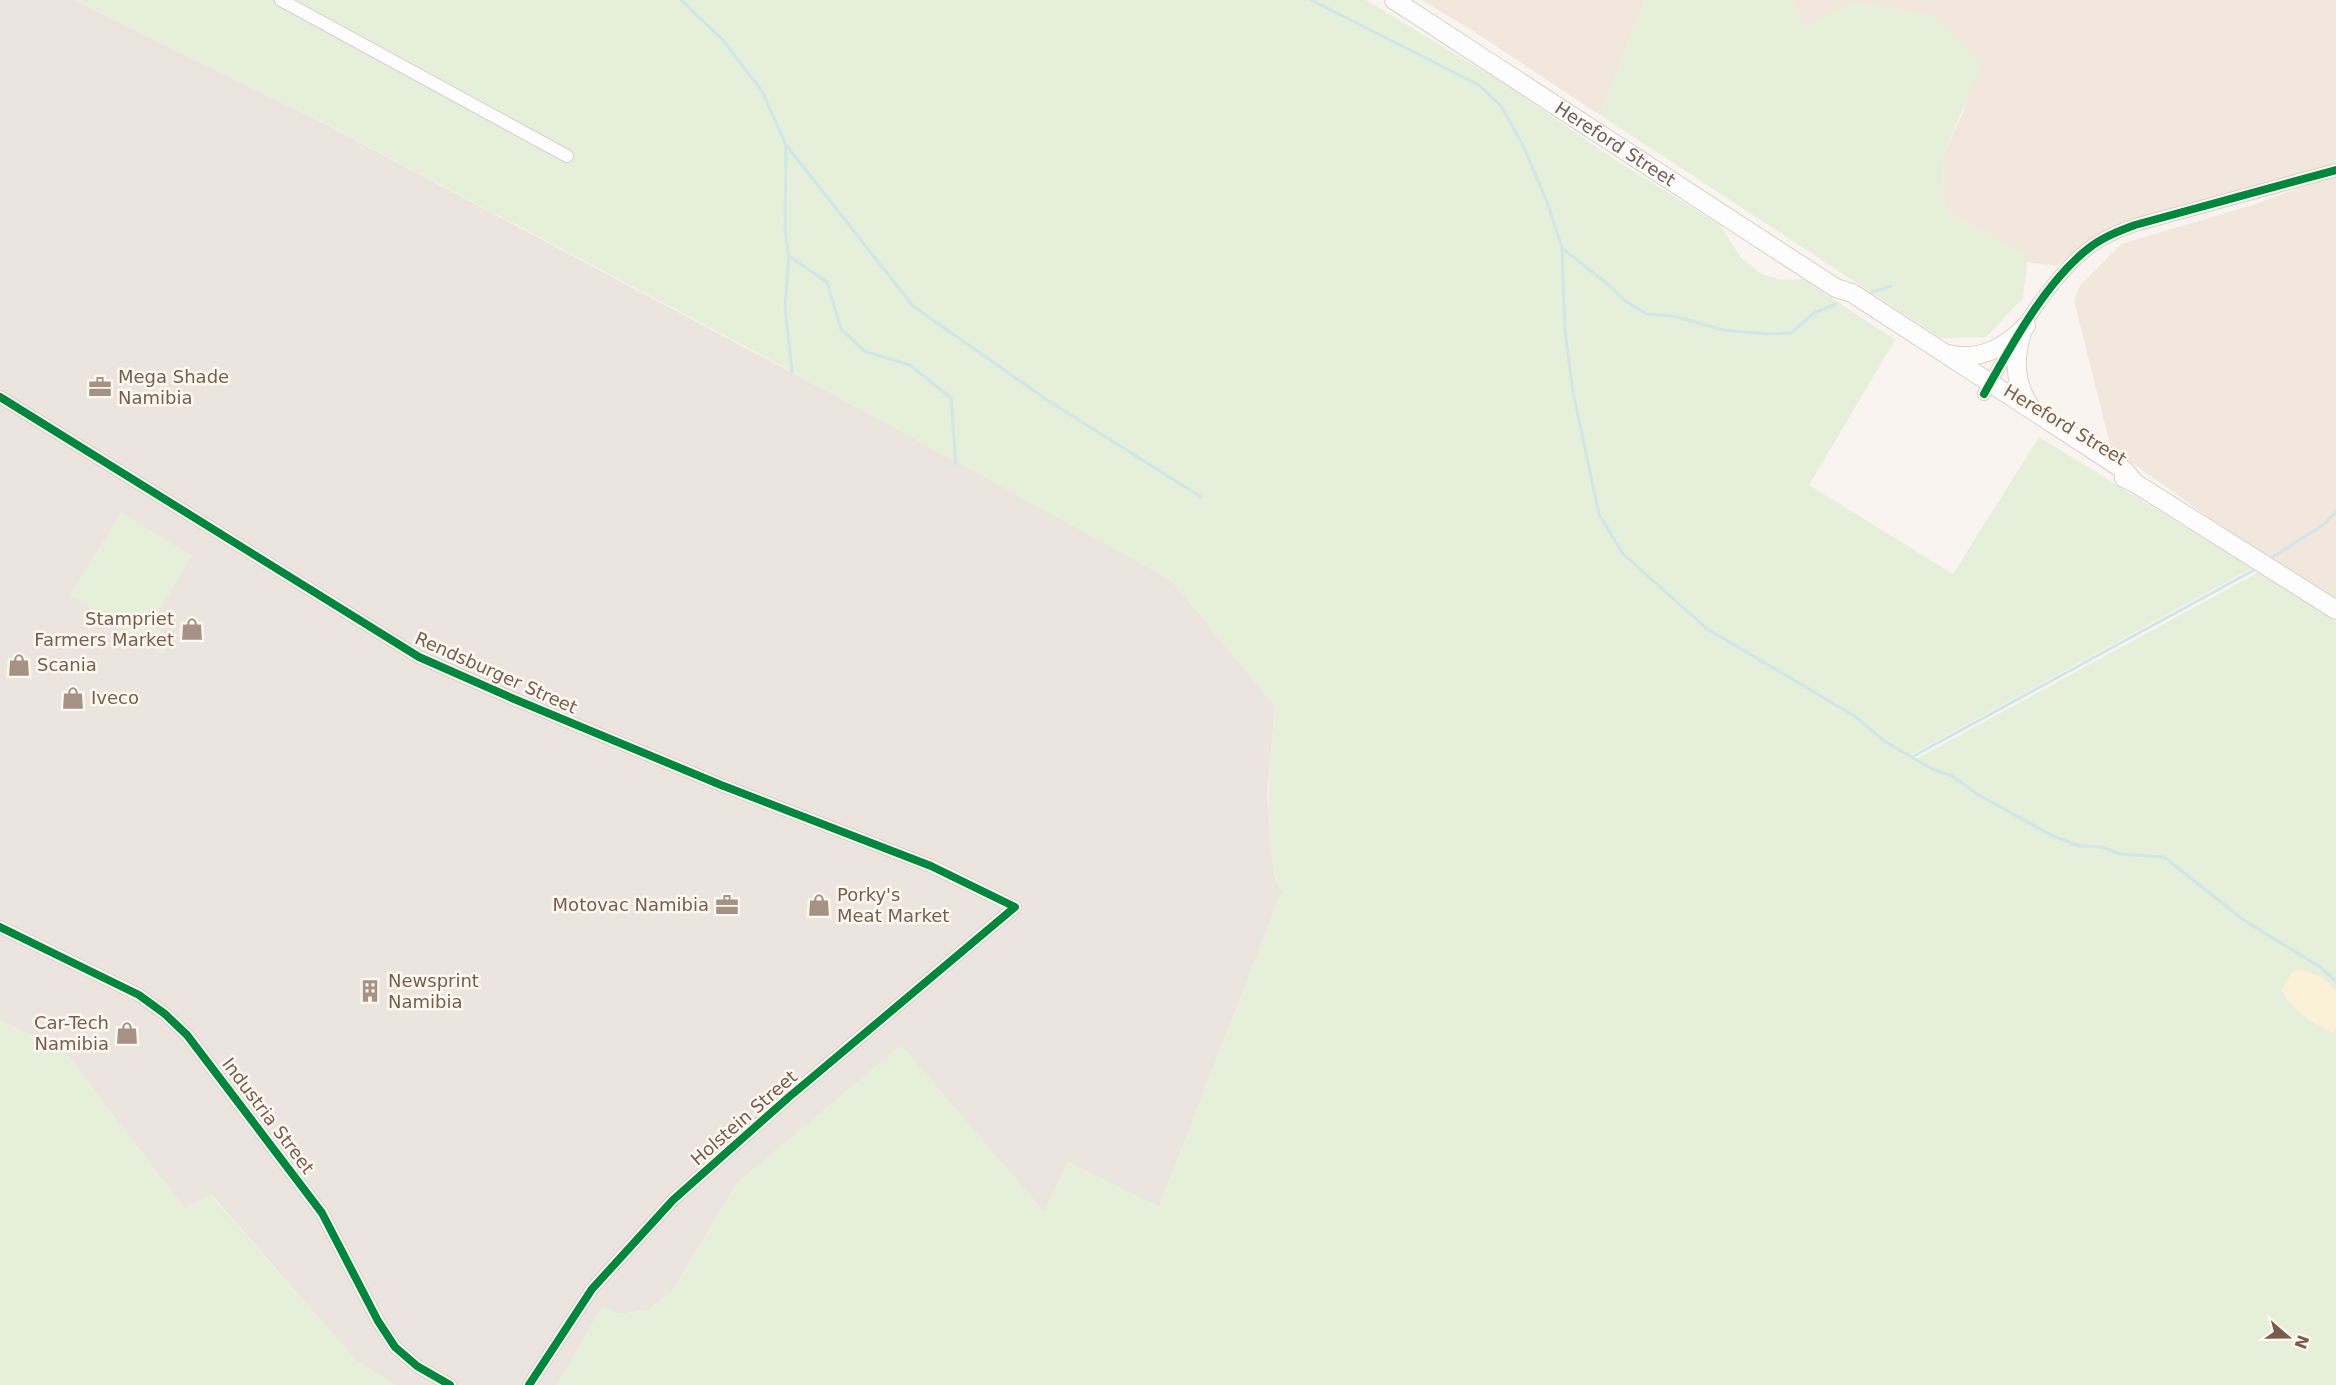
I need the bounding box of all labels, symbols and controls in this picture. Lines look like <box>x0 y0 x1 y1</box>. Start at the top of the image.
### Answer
street label: Hereford Street <box>1551 97 1679 191</box>
place label: Mega Shade Namibia <box>118 366 229 408</box>
office icon: Mega Shade Namibia <box>87 374 113 400</box>
street label: Hereford Street <box>2000 380 2130 469</box>
place label: Stampriet Farmers Market <box>34 608 174 650</box>
shop icon: Stampriet Farmers Market <box>179 616 205 642</box>
street label: Rendsburger Street <box>412 627 581 718</box>
shop icon: Scania <box>6 652 32 678</box>
place label: Scania <box>37 654 97 675</box>
shop icon: Iveco <box>60 685 86 711</box>
place label: Iveco <box>91 687 139 708</box>
place label: Porky's Meat Market <box>837 884 949 926</box>
office icon: Motovac Namibia <box>714 892 740 918</box>
shop icon: Porky's Meat Market <box>806 892 832 918</box>
place label: Motovac Namibia <box>553 894 709 915</box>
place label: Newsprint Namibia <box>388 970 479 1012</box>
building icon: Newsprint Namibia <box>357 978 383 1004</box>
place label: Car-Tech Namibia <box>34 1012 109 1054</box>
shop icon: Car-Tech Namibia <box>114 1020 140 1046</box>
street label: Industria Street <box>218 1054 319 1178</box>
street label: Holstein Street <box>686 1066 801 1169</box>
north arrow <box>2258 1307 2318 1367</box>
text: N <box>2290 1332 2313 1352</box>

